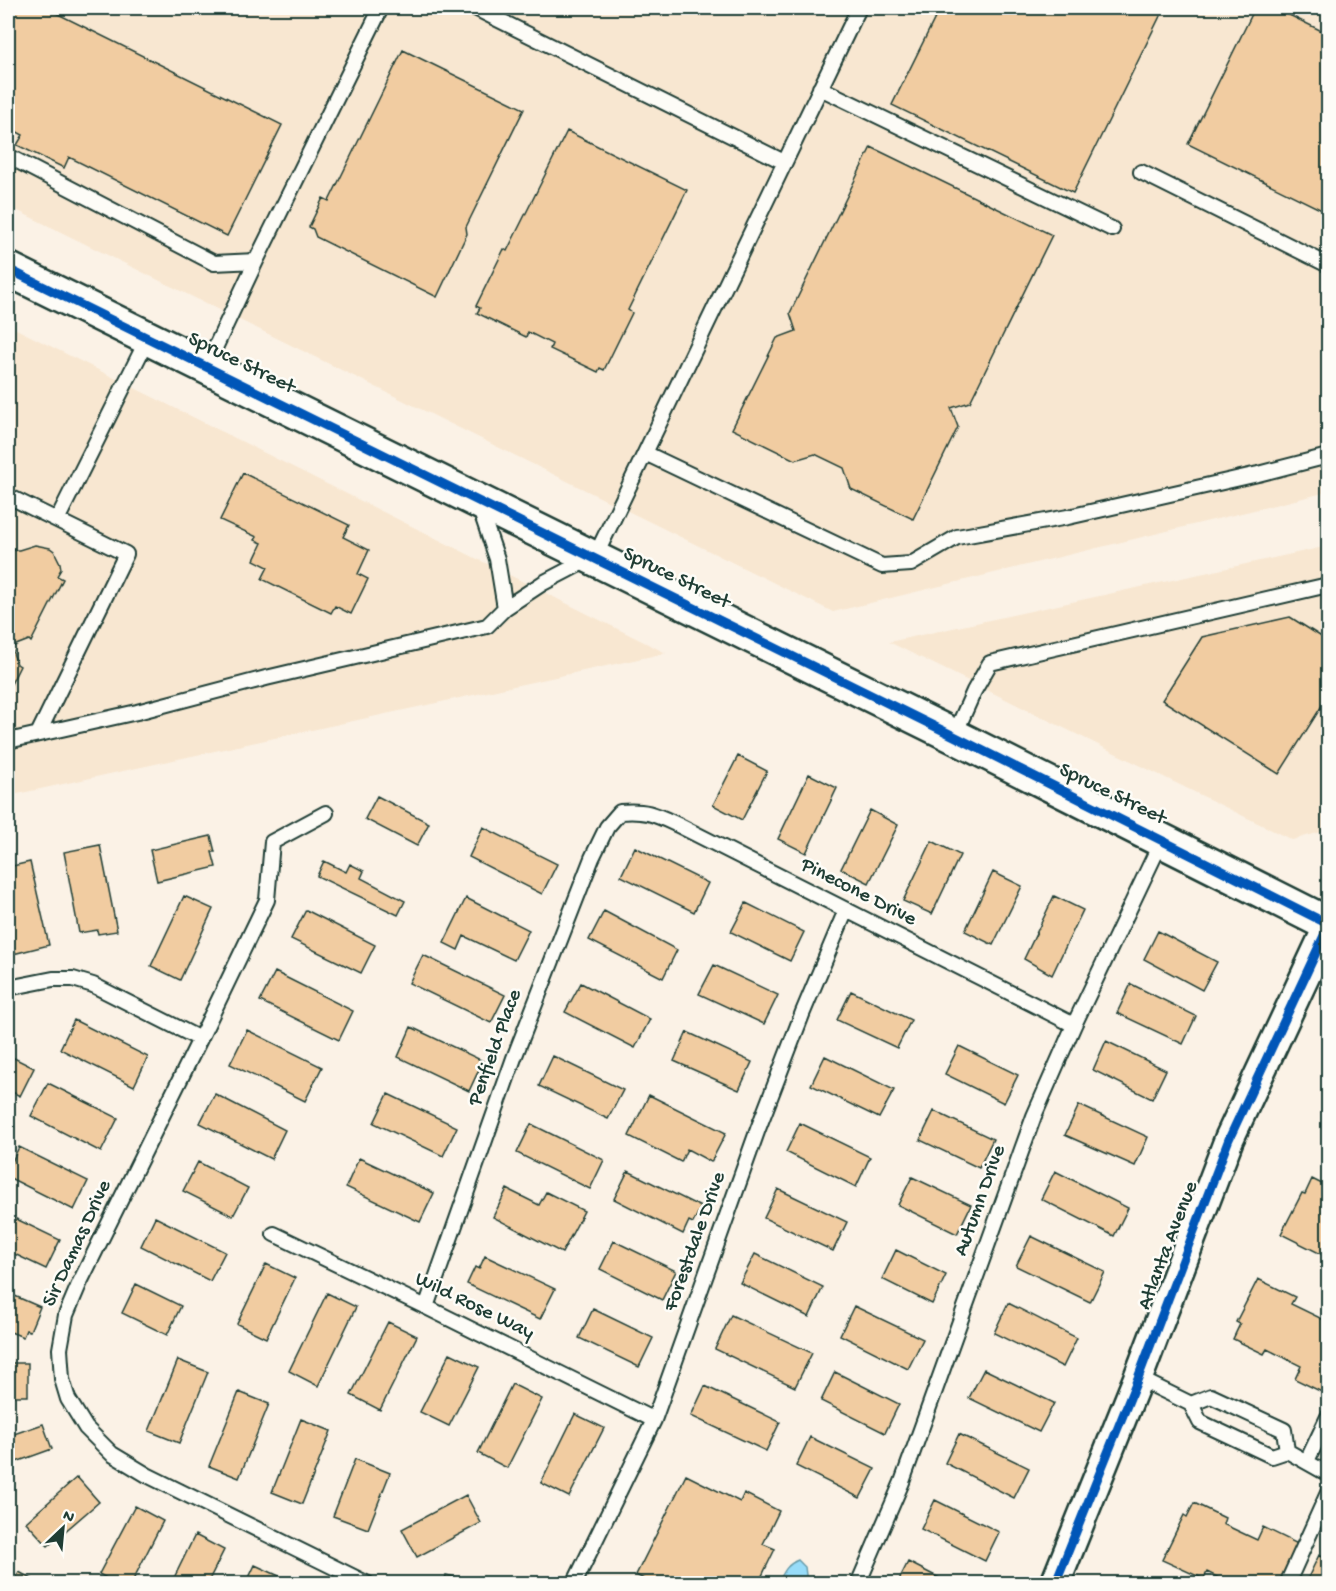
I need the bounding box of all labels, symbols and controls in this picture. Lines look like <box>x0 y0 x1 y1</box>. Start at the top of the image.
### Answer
street label: Spruce Street <box>183 327 301 402</box>
street label: Spruce Street <box>618 542 736 617</box>
street label: Spruce Street <box>1054 758 1172 833</box>
street label: Pinecone Drive <box>795 853 921 933</box>
street label: Penfield Place <box>463 985 529 1111</box>
street label: Autumn Drive <box>949 1141 1013 1260</box>
street label: Forestdale Drive <box>659 1168 733 1316</box>
street label: Sir Damas Drive <box>38 1176 119 1311</box>
street label: Atlanta Avenue <box>1133 1177 1205 1314</box>
street label: Wild Rose Way <box>410 1267 538 1347</box>
north arrow <box>33 1498 93 1558</box>
text: N <box>59 1507 77 1529</box>

